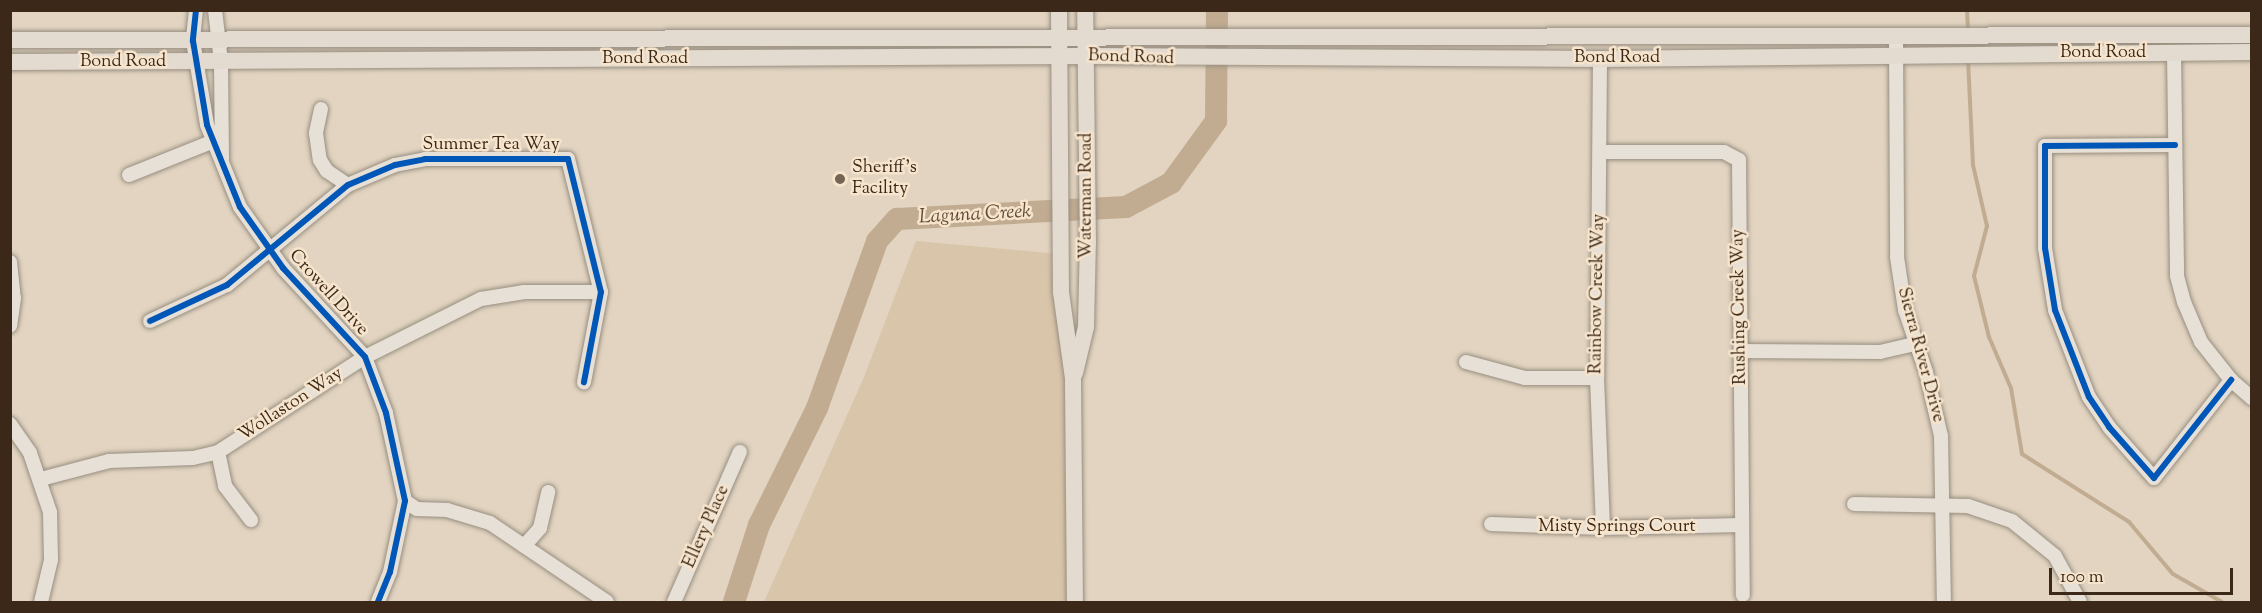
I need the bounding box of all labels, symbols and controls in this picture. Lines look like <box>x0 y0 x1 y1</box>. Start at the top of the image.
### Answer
street label: Bond Road <box>2060 42 2146 64</box>
street label: Bond Road <box>1088 46 1174 70</box>
street label: Bond Road <box>1574 47 1660 69</box>
street label: Bond Road <box>602 48 688 70</box>
street label: Bond Road <box>80 51 166 73</box>
street label: Waterman Road <box>1076 133 1098 259</box>
street label: Summer Tea Way <box>422 134 560 156</box>
place label: Sheriff's Facility <box>852 158 917 201</box>
marker: Sheriff's Facility <box>833 172 847 186</box>
water label: Laguna Creek <box>918 200 1032 230</box>
street label: Rainbow Creek Way <box>1586 214 1610 374</box>
street label: Rushing Creek Way <box>1728 229 1752 385</box>
street label: Crowell Drive <box>284 245 372 341</box>
street label: Sierra River Drive <box>1892 285 1948 425</box>
street label: Wollaston Way <box>235 363 347 447</box>
street label: Ellery Place <box>679 482 735 572</box>
street label: Misty Springs Court <box>1538 516 1696 538</box>
scale bar <box>2052 556 2236 594</box>
text: 100 m <box>2060 565 2104 591</box>

